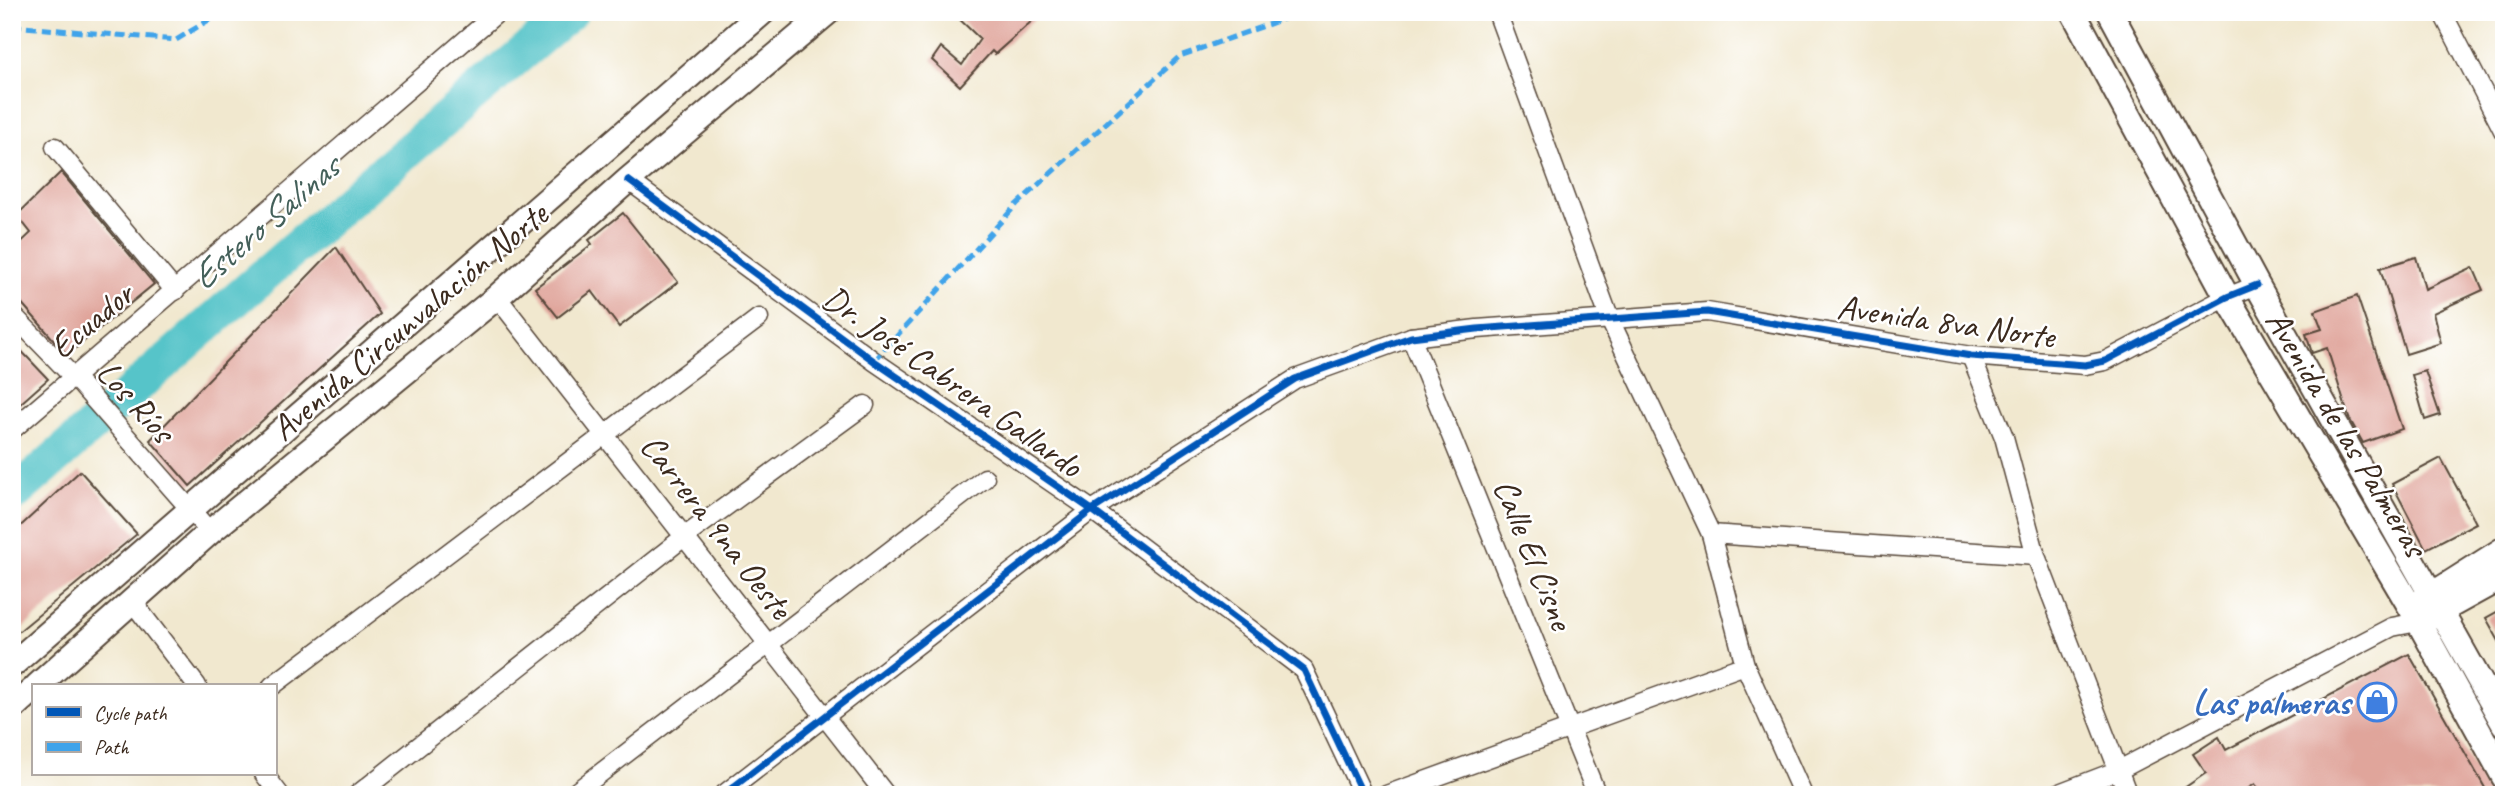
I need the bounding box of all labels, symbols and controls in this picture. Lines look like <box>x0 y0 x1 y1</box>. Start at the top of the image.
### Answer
water label: Estero Salinas <box>180 141 353 300</box>
street label: Avenida Circunvalación Norte <box>262 191 559 450</box>
street label: Ecuador <box>40 271 145 369</box>
street label: Dr. José Cabrera Gallardo <box>814 275 1092 489</box>
street label: Avenida 8va Norte <box>1834 284 2060 359</box>
street label: Avenida de las Palmeras <box>2255 302 2439 567</box>
street label: Los Ríos <box>87 351 186 454</box>
street label: Carrera 9na Oeste <box>630 425 805 630</box>
street label: Calle El Cisne <box>1483 472 1585 639</box>
place label: Las palmeras <box>2193 680 2354 725</box>
shop icon: Las palmeras <box>2356 681 2398 723</box>
legend <box>32 684 276 776</box>
text: Cycle path <box>94 700 167 726</box>
text: Path <box>94 734 130 760</box>

